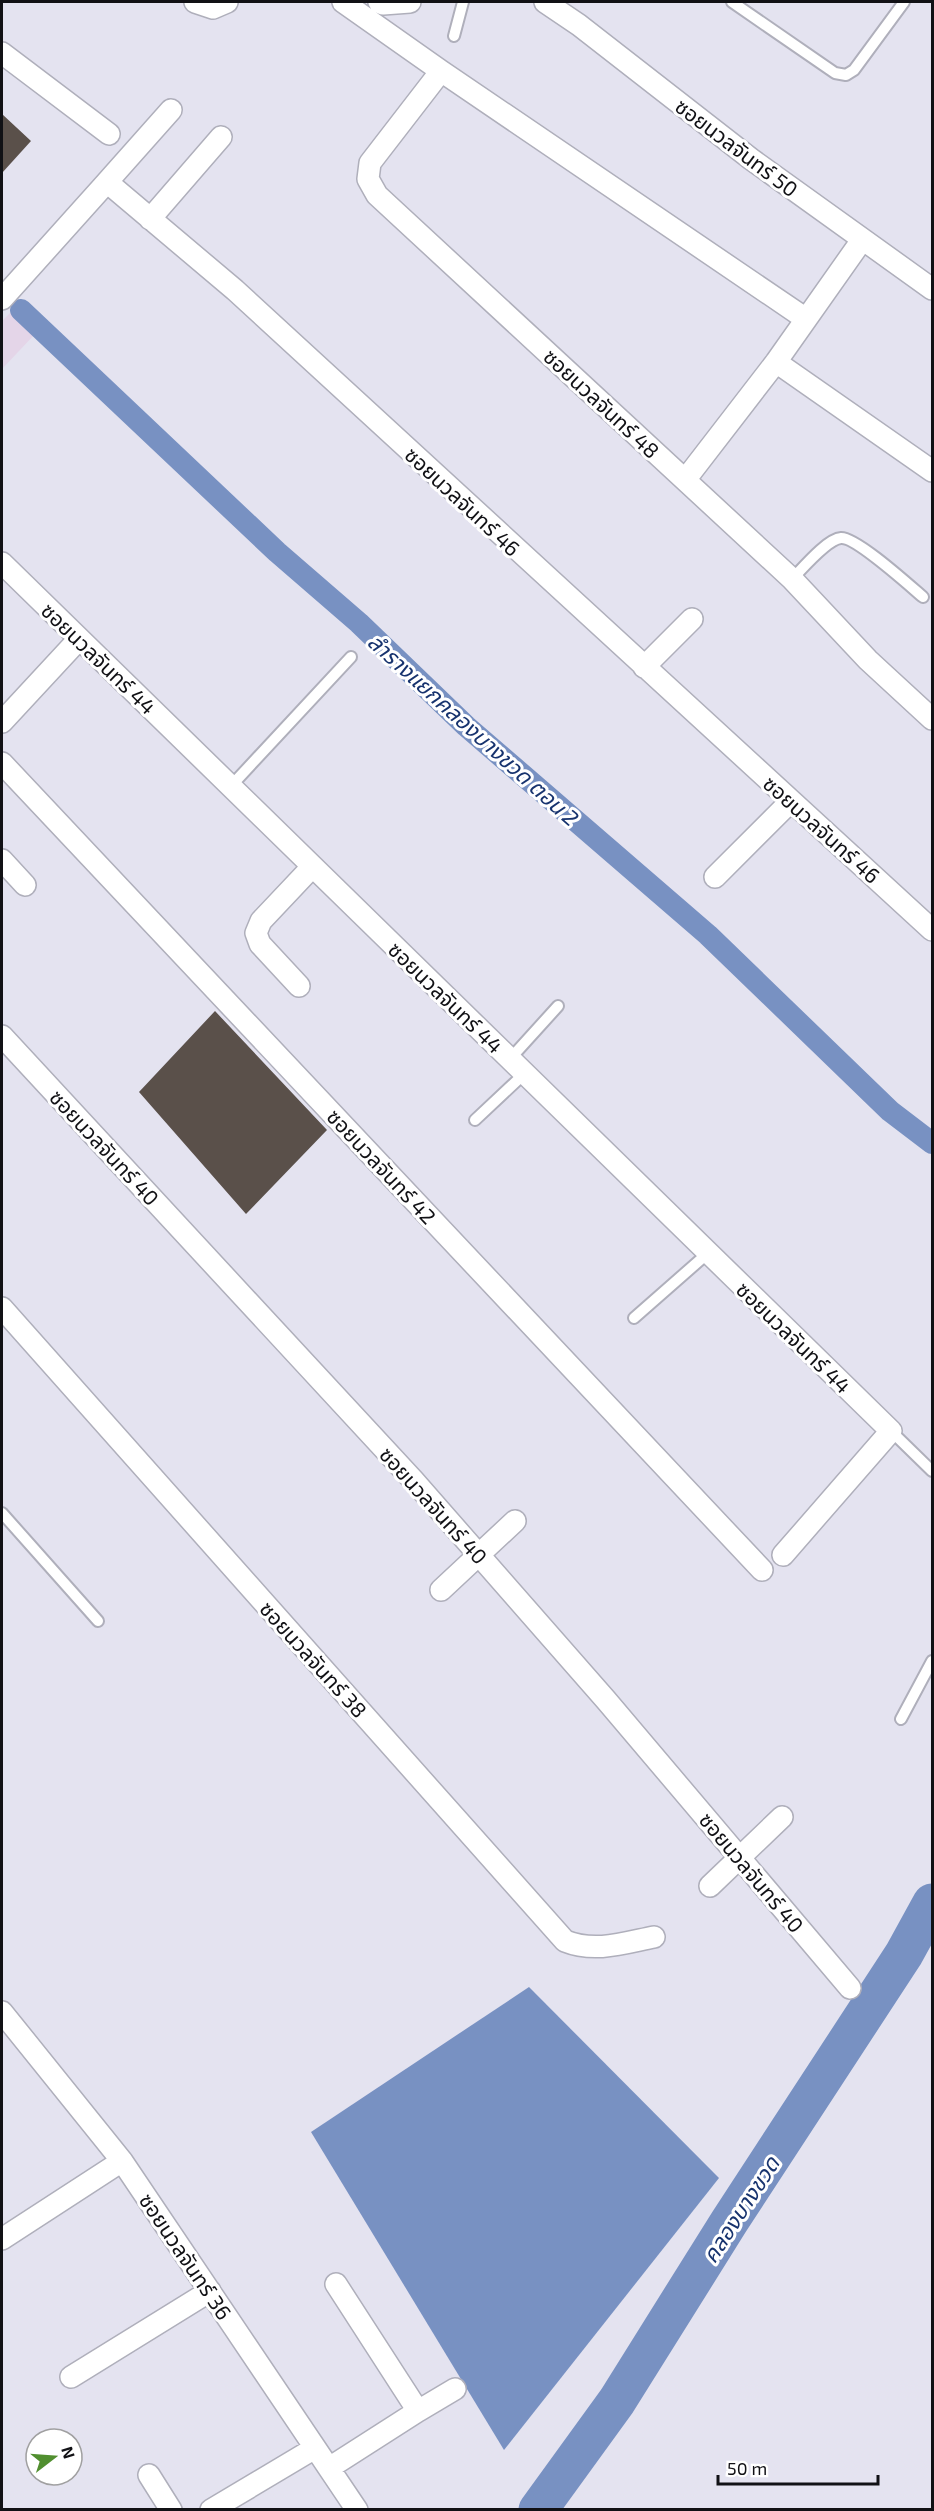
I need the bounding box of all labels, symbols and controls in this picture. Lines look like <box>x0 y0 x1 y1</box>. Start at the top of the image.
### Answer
street label: ซอยนวลจันทร์ 50 <box>671 93 803 201</box>
street label: ซอยนวลจันทร์ 48 <box>539 343 665 463</box>
street label: ซอยนวลจันทร์ 46 <box>400 441 526 561</box>
street label: ซอยนวลจันทร์ 44 <box>37 597 161 719</box>
water label: ลำรางแยกคลองบางขวด ตอน 2 <box>363 628 585 830</box>
street label: ซอยนวลจันทร์ 46 <box>759 770 885 888</box>
street label: ซอยนวลจันทร์ 44 <box>384 936 508 1058</box>
street label: ซอยนวลจันทร์ 40 <box>45 1084 165 1210</box>
street label: ซอยนวลจันทร์ 42 <box>322 1103 442 1229</box>
street label: ซอยนวลจันทร์ 44 <box>732 1276 856 1398</box>
street label: ซอยนวลจันทร์ 40 <box>375 1441 493 1569</box>
street label: ซอยนวลจันทร์ 38 <box>255 1596 373 1722</box>
street label: ซอยนวลจันทร์ 40 <box>695 1807 809 1937</box>
water label: คลองบางขวด <box>696 2150 785 2267</box>
street label: ซอยนวลจันทร์ 36 <box>135 2188 237 2324</box>
north arrow <box>24 2427 84 2487</box>
text: N <box>58 2444 80 2461</box>
scale bar <box>718 2448 878 2486</box>
text: 50 m <box>727 2457 767 2479</box>

